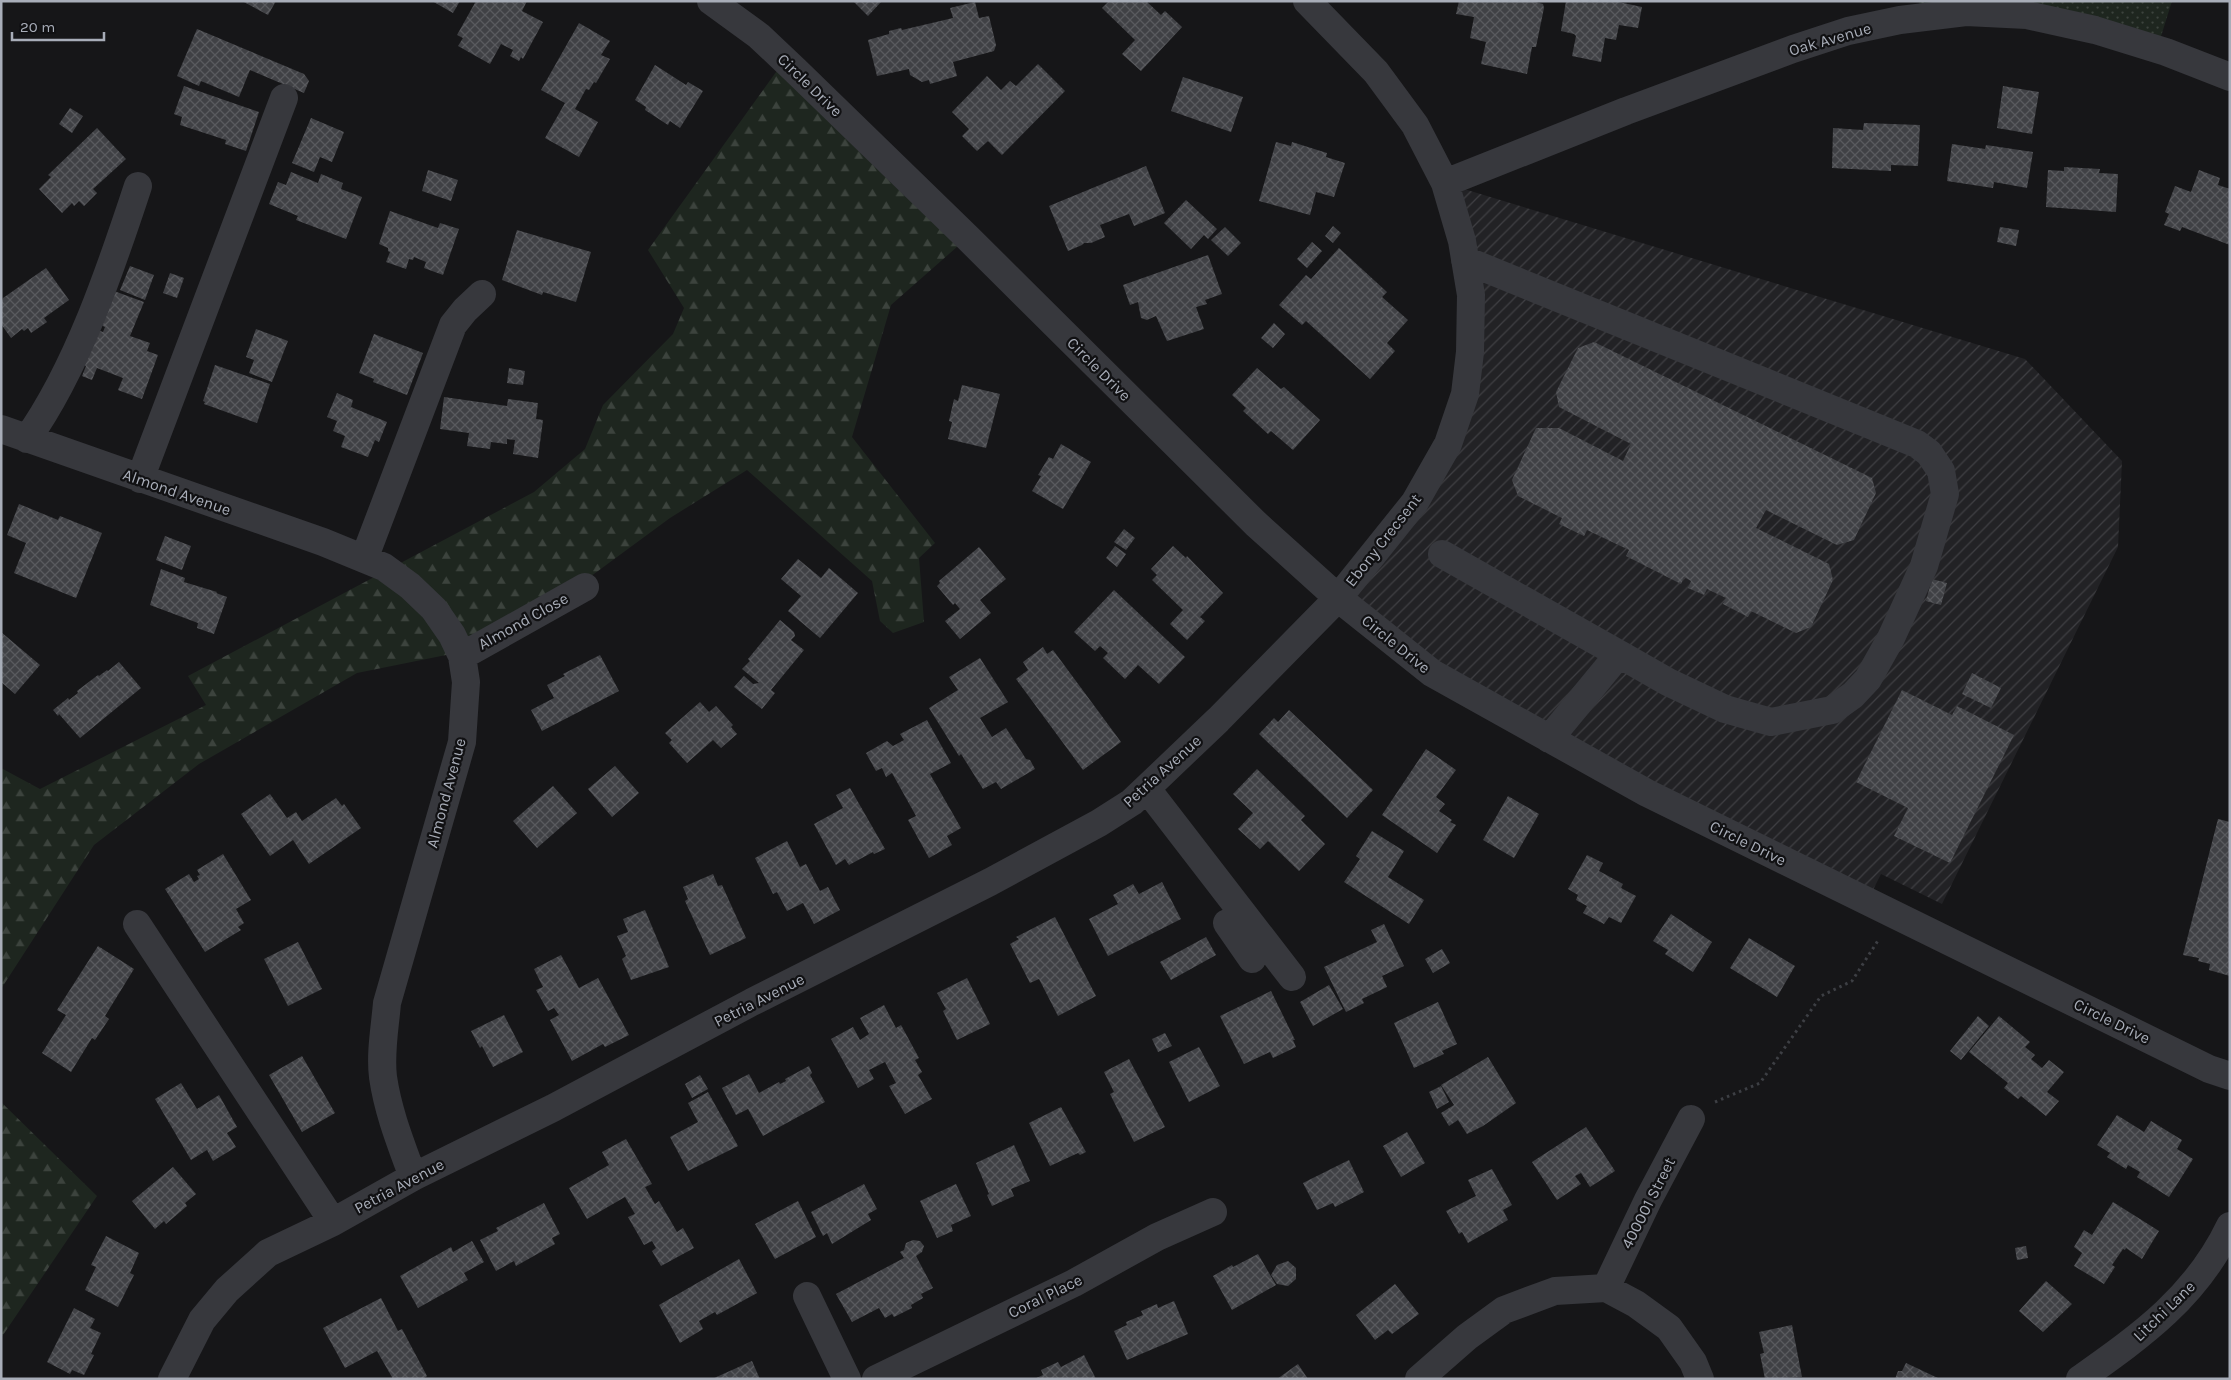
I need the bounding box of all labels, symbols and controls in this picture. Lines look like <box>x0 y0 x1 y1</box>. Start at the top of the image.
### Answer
scale bar <box>12 10 105 42</box>
text: 20 m <box>20 18 55 36</box>
street label: Oak Avenue <box>1787 18 1873 60</box>
street label: Circle Drive <box>774 50 846 120</box>
street label: Circle Drive <box>1063 333 1135 405</box>
street label: Almond Avenue <box>120 465 234 519</box>
street label: Ebony Crecsent <box>1341 490 1425 590</box>
street label: Almond Close <box>475 588 571 654</box>
street label: Circle Drive <box>1358 611 1434 677</box>
street label: Petria Avenue <box>1119 731 1205 811</box>
street label: Almond Avenue <box>422 736 470 850</box>
street label: Circle Drive <box>1707 816 1789 870</box>
street label: Petria Avenue <box>711 969 807 1031</box>
street label: Circle Drive <box>2071 994 2153 1048</box>
street label: Petria Avenue <box>351 1154 447 1218</box>
street label: 400001 Street <box>1617 1154 1679 1252</box>
street label: Coral Place <box>1005 1270 1085 1322</box>
street label: Litchi Lane <box>2129 1277 2199 1345</box>

